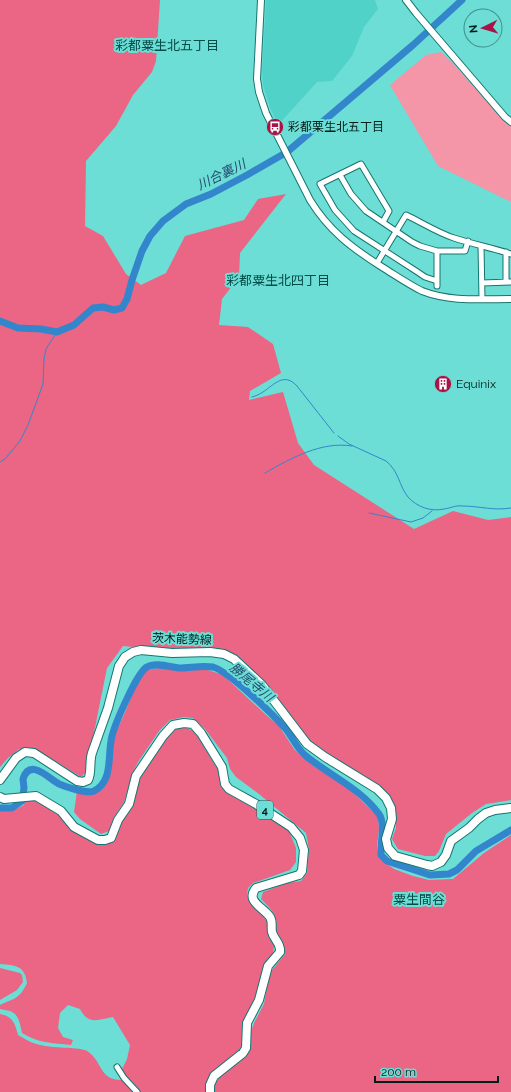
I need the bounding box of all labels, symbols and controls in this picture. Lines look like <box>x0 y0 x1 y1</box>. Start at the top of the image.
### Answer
north arrow <box>463 8 503 48</box>
text: N <box>467 24 480 34</box>
district label: 彩都粟生北五丁目 <box>115 38 219 53</box>
bus stop icon: 彩都栗生北五丁目 <box>265 117 285 137</box>
place label: 彩都栗生北五丁目 <box>288 120 384 134</box>
water label: 川合裏川 <box>195 155 250 193</box>
district label: 彩都粟生北四丁目 <box>226 273 330 288</box>
building icon: Equinix <box>433 374 453 394</box>
place label: Equinix <box>456 377 496 391</box>
street label: 茨木能勢線 <box>152 631 212 647</box>
water label: 勝尾寺川 <box>227 660 278 706</box>
road number: 4 <box>257 801 273 819</box>
district label: 粟生間谷 <box>393 892 445 907</box>
scale bar <box>375 1058 498 1084</box>
text: 200 m <box>381 1065 416 1079</box>

